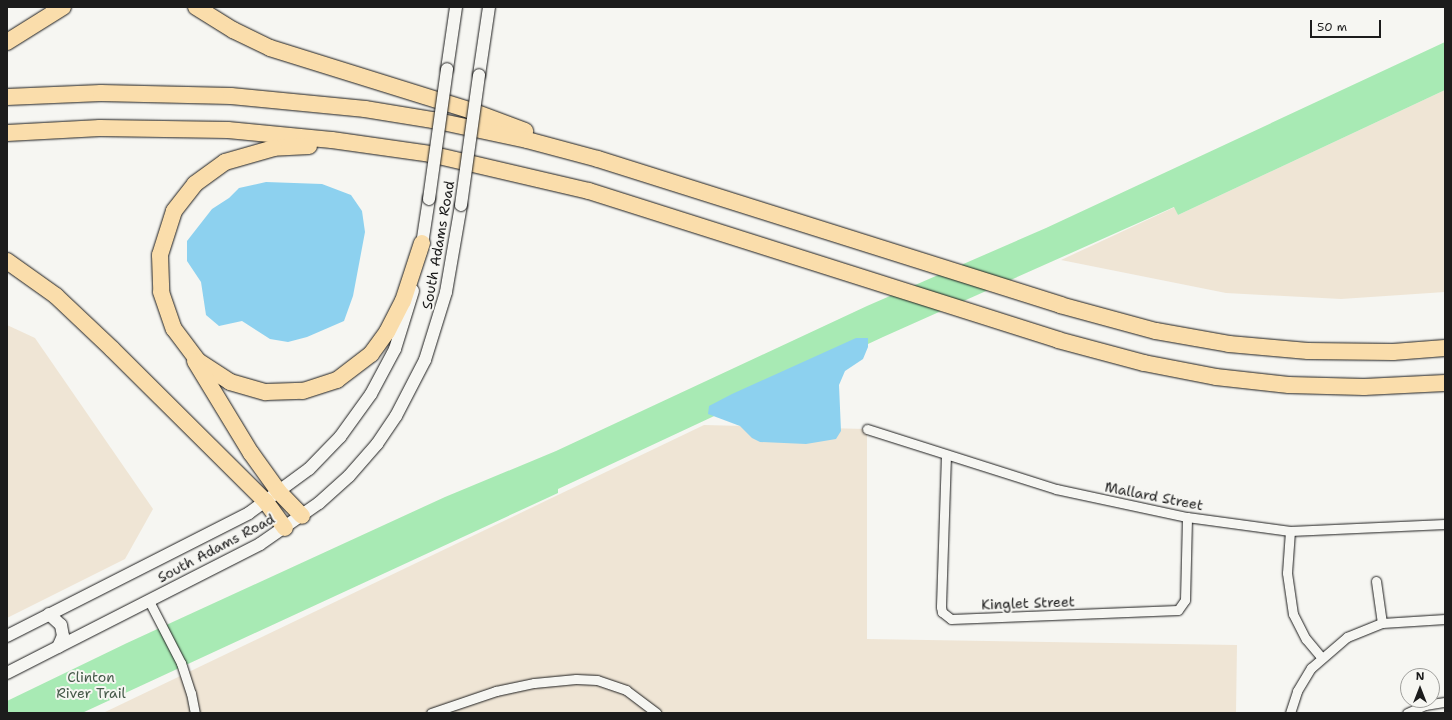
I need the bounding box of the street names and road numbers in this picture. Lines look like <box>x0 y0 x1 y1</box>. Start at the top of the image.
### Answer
street label: South Adams Road <box>418 179 458 311</box>
street label: Mallard Street <box>1103 478 1205 514</box>
street label: South Adams Road <box>155 510 277 586</box>
street label: Kinglet Street <box>981 593 1075 613</box>

